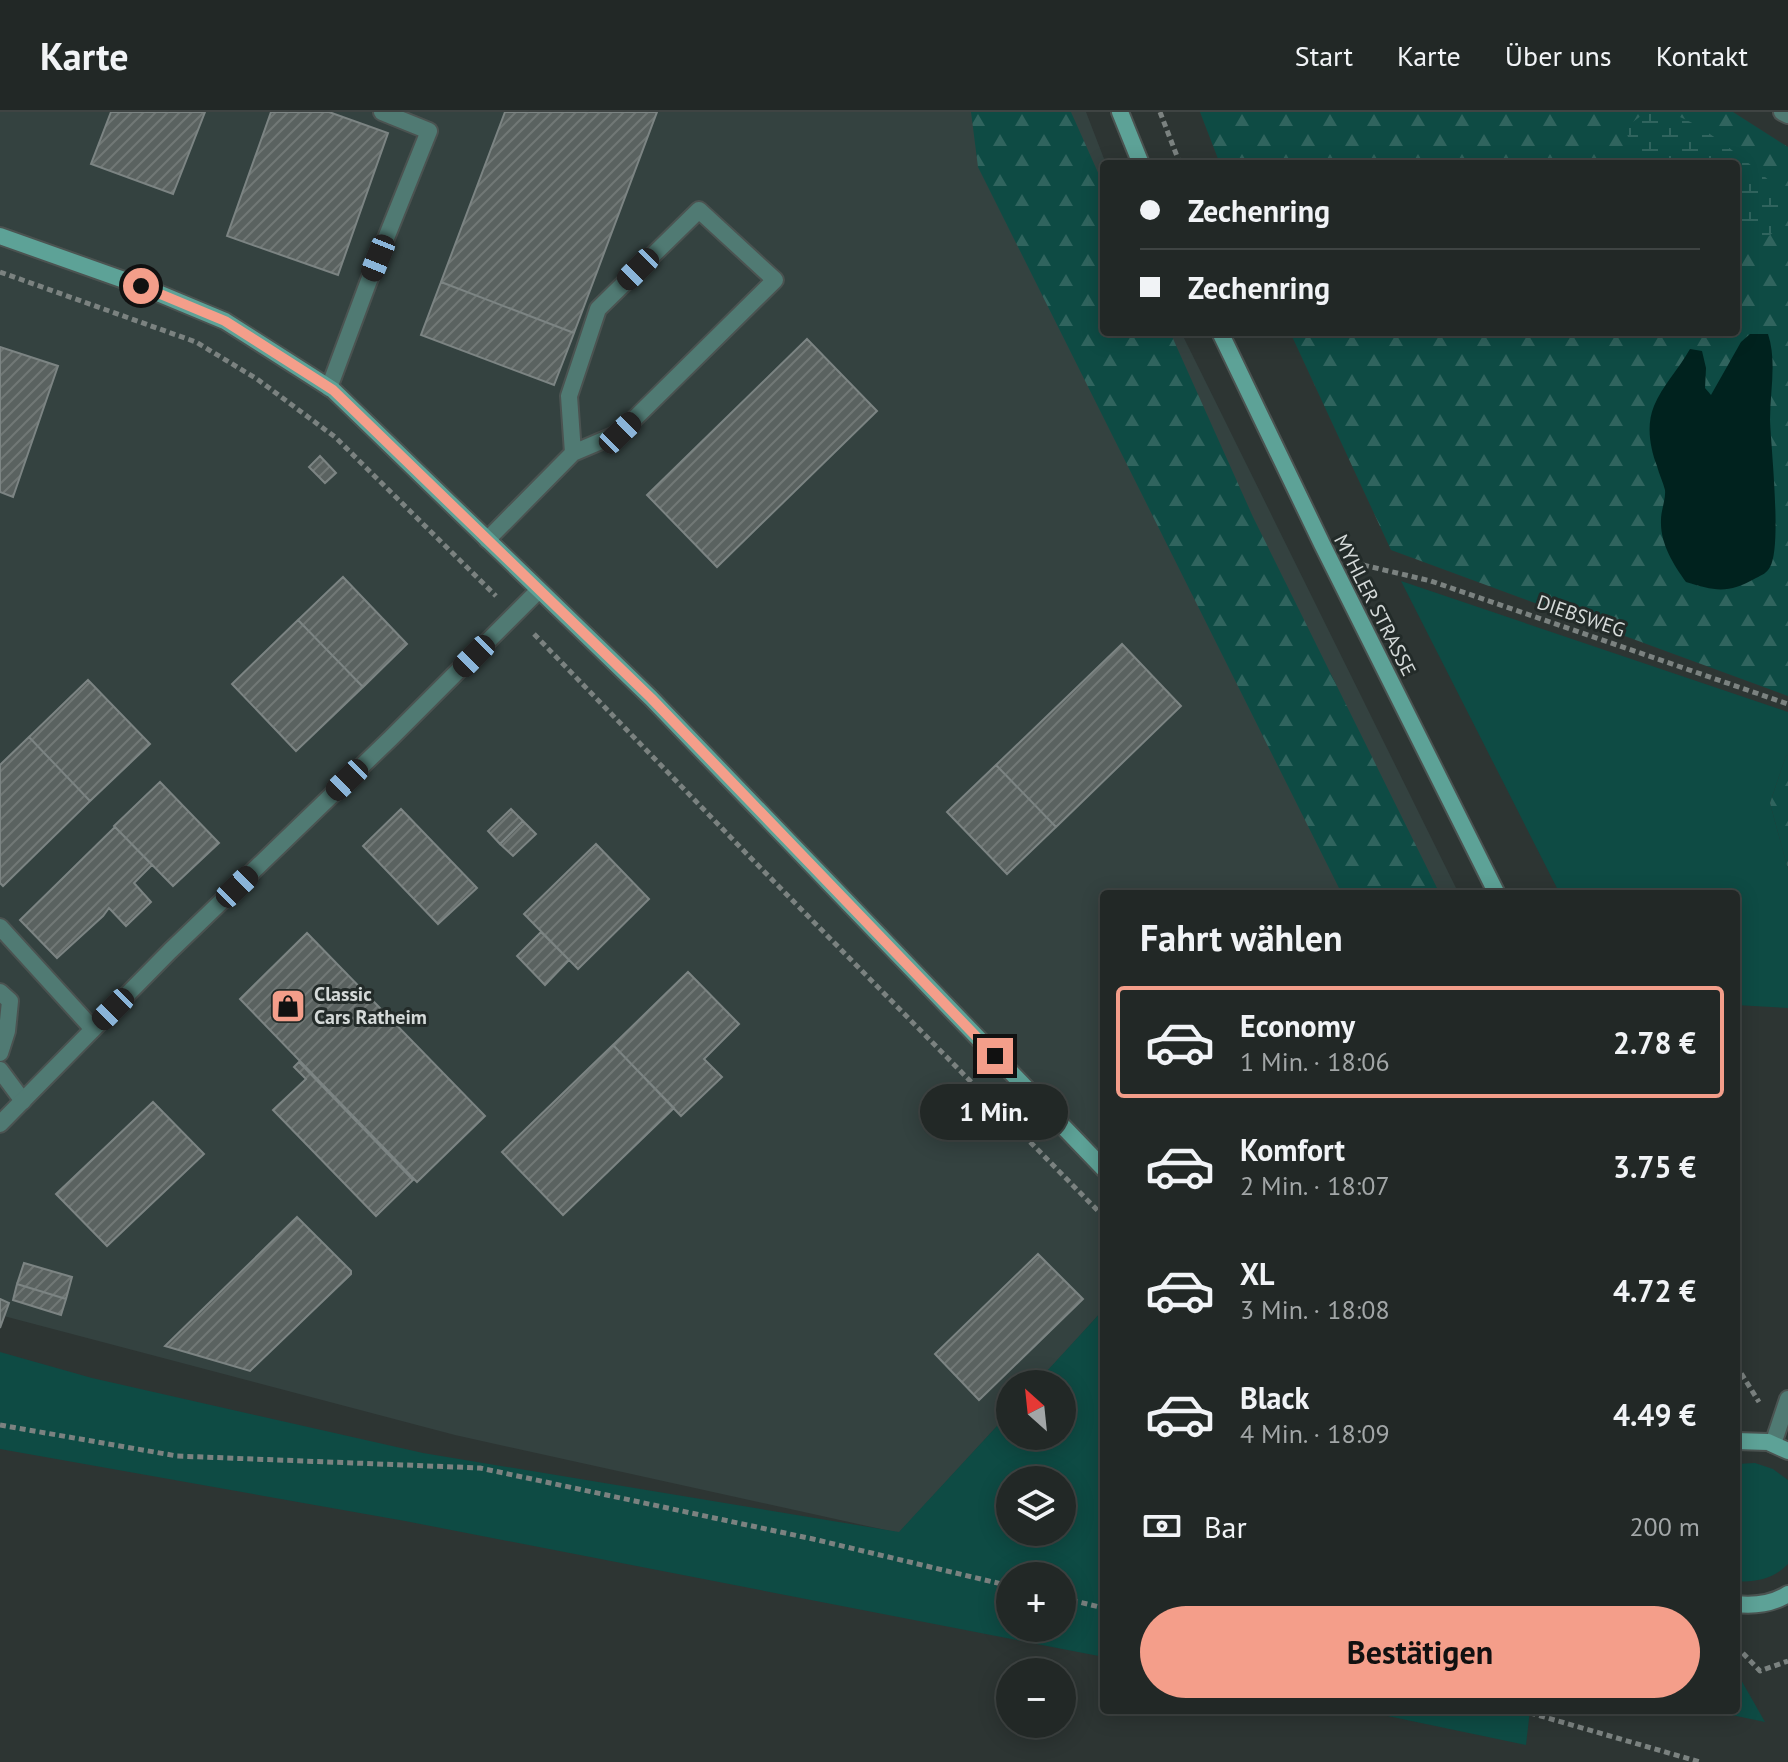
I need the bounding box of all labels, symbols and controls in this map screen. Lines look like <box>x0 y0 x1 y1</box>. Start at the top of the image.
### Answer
text: Karte <box>40 31 129 80</box>
text: Start <box>1295 37 1353 74</box>
text: Karte <box>1397 37 1461 74</box>
text: Über uns <box>1505 37 1612 74</box>
text: Kontakt <box>1656 37 1748 74</box>
text: Zechenring <box>1188 191 1330 230</box>
car <box>358 231 398 285</box>
car <box>613 244 663 294</box>
route start <box>123 268 159 304</box>
text: Zechenring <box>1188 268 1330 307</box>
car <box>594 408 646 458</box>
street label: MYHLER STRASSE <box>1328 530 1422 680</box>
street label: DIEBSWEG <box>1534 589 1628 643</box>
car <box>449 631 499 681</box>
car <box>321 755 373 805</box>
car <box>211 862 263 912</box>
text: Fahrt wählen <box>1140 914 1343 961</box>
place label: Classic Cars Ratheim <box>314 981 427 1030</box>
car <box>88 984 138 1034</box>
shop icon: Classic Cars Ratheim <box>269 987 307 1025</box>
icon: car <box>1144 1006 1216 1078</box>
text: Economy <box>1240 1006 1355 1045</box>
text: 2.78 € <box>1613 1023 1696 1062</box>
route end <box>977 1038 1013 1074</box>
text: 1 Min. · 18:06 <box>1240 1045 1390 1078</box>
callout: 1 Min. <box>921 1084 1069 1140</box>
text: 1 Min. <box>959 1095 1029 1128</box>
icon: car <box>1144 1130 1216 1202</box>
text: Komfort <box>1240 1130 1345 1169</box>
text: 3.75 € <box>1613 1147 1696 1186</box>
text: 2 Min. · 18:07 <box>1240 1169 1390 1202</box>
icon: car <box>1144 1254 1216 1326</box>
text: XL <box>1240 1254 1274 1293</box>
text: 4.72 € <box>1613 1271 1696 1310</box>
text: 3 Min. · 18:08 <box>1240 1293 1390 1326</box>
north arrow <box>996 1370 1076 1450</box>
map controls <box>996 1370 1076 1738</box>
icon: car <box>1144 1378 1216 1450</box>
text: Black <box>1240 1378 1309 1417</box>
text: 4.49 € <box>1613 1395 1696 1434</box>
text: 4 Min. · 18:09 <box>1240 1417 1390 1450</box>
button: layers <box>996 1466 1076 1546</box>
icon: cash <box>1140 1504 1184 1548</box>
text: Bar <box>1204 1507 1247 1546</box>
text: 200 m <box>1629 1510 1700 1543</box>
button: + <box>996 1562 1076 1642</box>
button: Bestätigen <box>1140 1606 1700 1698</box>
button: − <box>996 1658 1076 1738</box>

